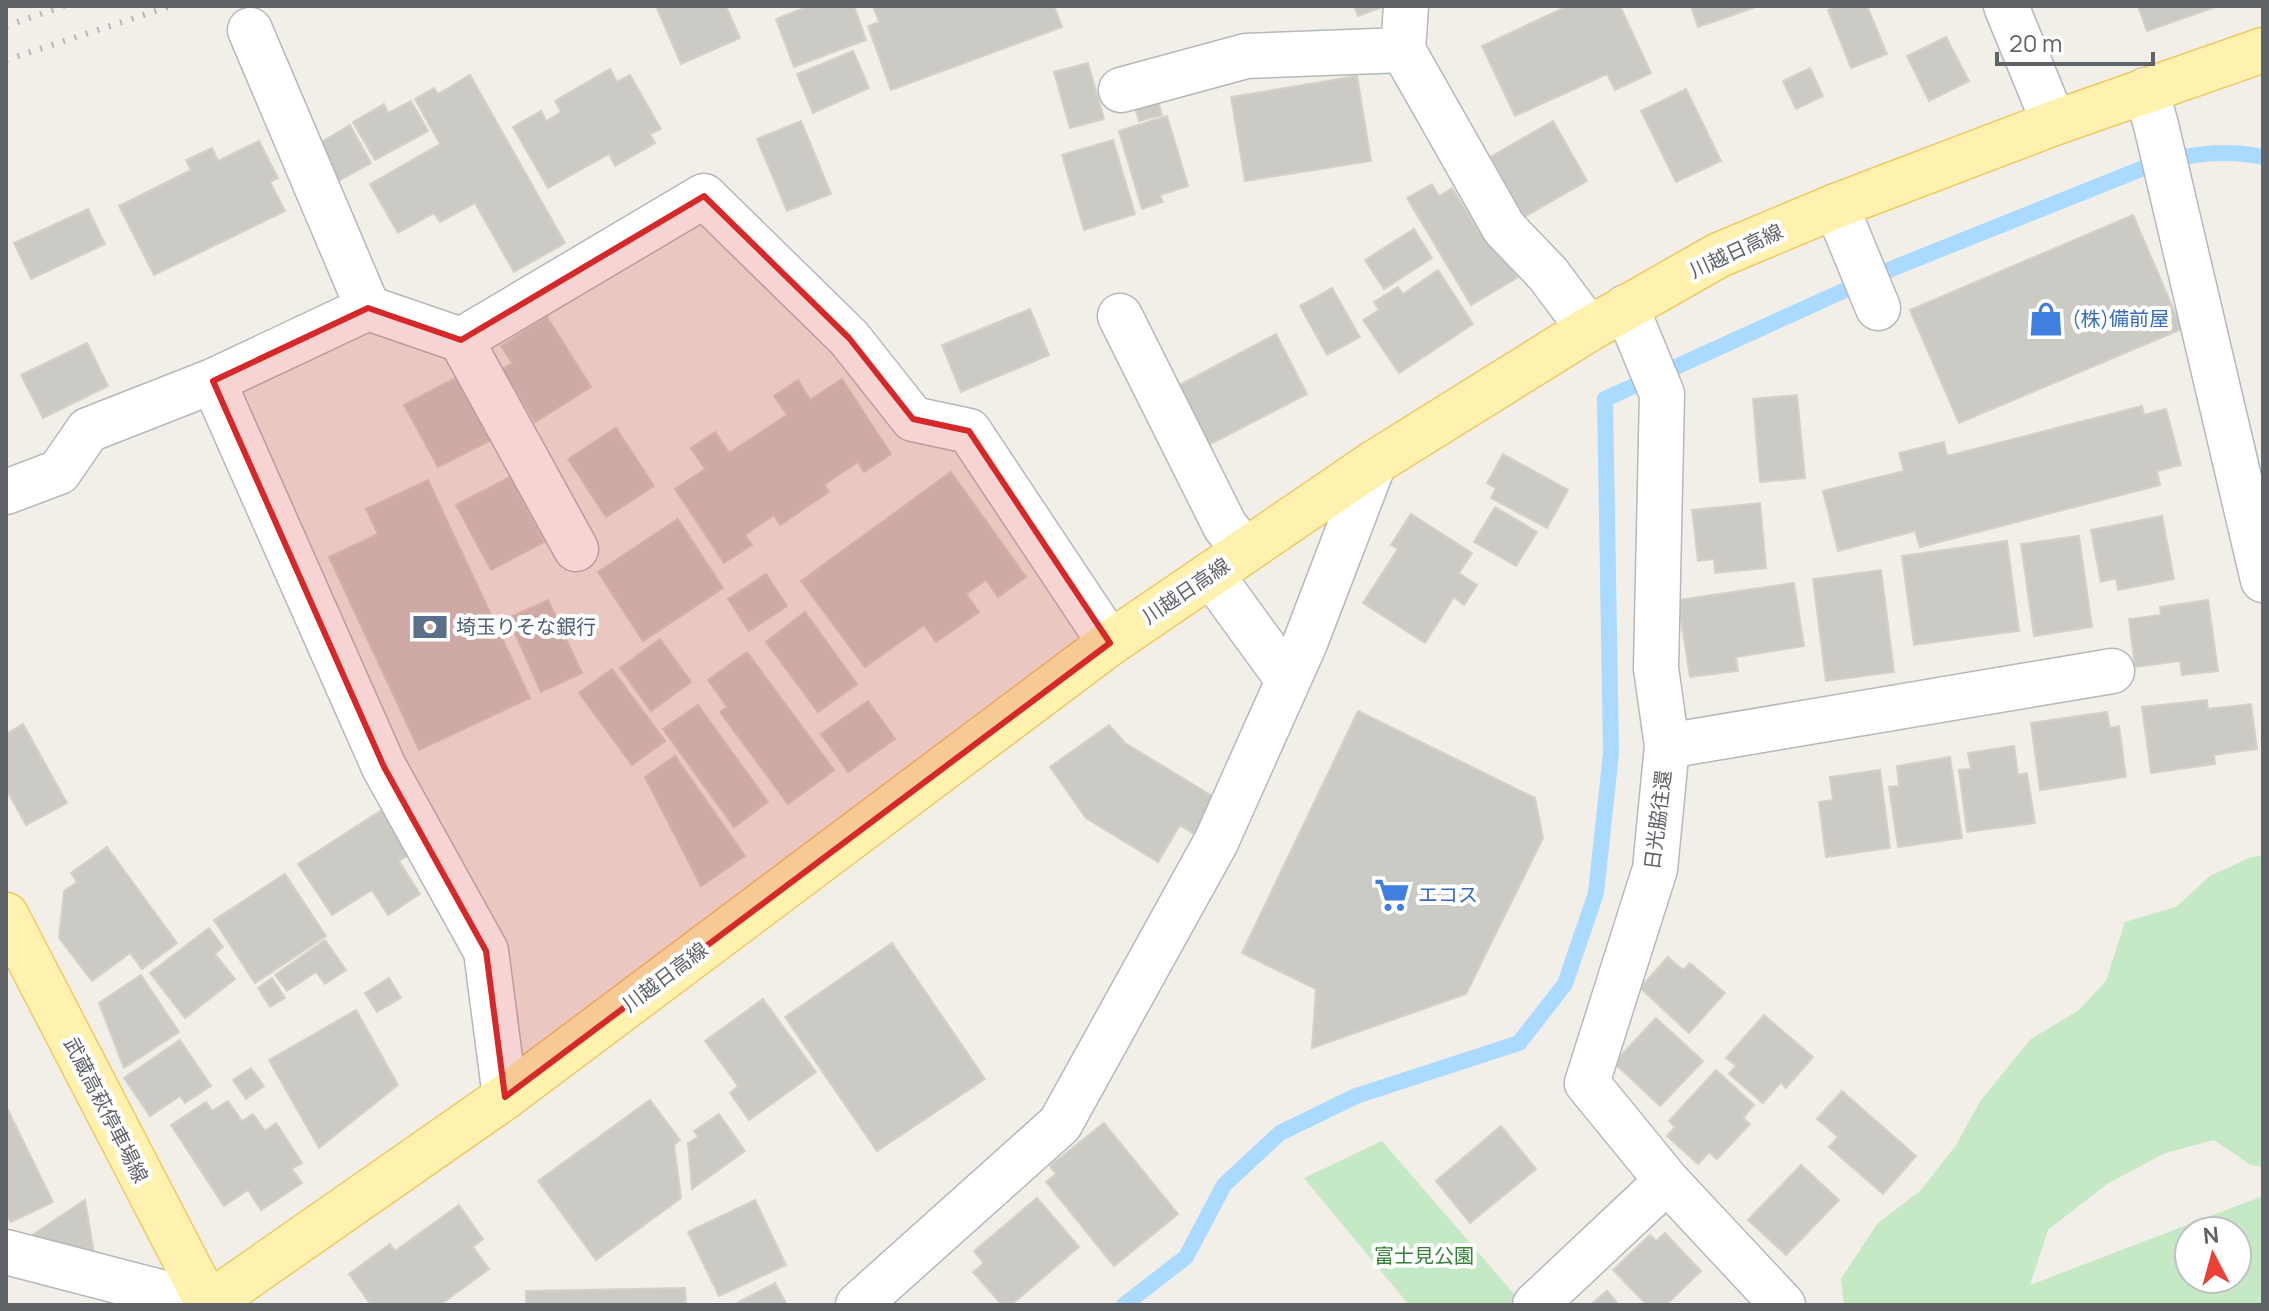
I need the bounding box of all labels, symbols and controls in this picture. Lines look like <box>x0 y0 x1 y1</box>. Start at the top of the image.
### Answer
scale bar <box>1997 16 2153 66</box>
text: 20 m <box>2009 26 2062 59</box>
street label: 川越日高線 <box>1685 217 1787 284</box>
shop icon: (株)備前屋 <box>2027 300 2065 338</box>
place label: (株)備前屋 <box>2072 305 2169 332</box>
street label: 川越日高線 <box>1137 551 1235 630</box>
bank icon: 埼玉りそな銀行 <box>411 608 449 646</box>
place label: 埼玉りそな銀行 <box>456 613 596 640</box>
street label: 日光脇往還 <box>1638 769 1677 871</box>
supermarket icon: エコス <box>1373 876 1411 914</box>
place label: エコス <box>1418 881 1478 908</box>
street label: 川越日高線 <box>617 936 713 1017</box>
street label: 武蔵高萩停車場線 <box>58 1032 155 1187</box>
north arrow <box>2173 1215 2253 1295</box>
text: N <box>2201 1219 2220 1251</box>
park label: 富士見公園 <box>1374 1242 1474 1269</box>

